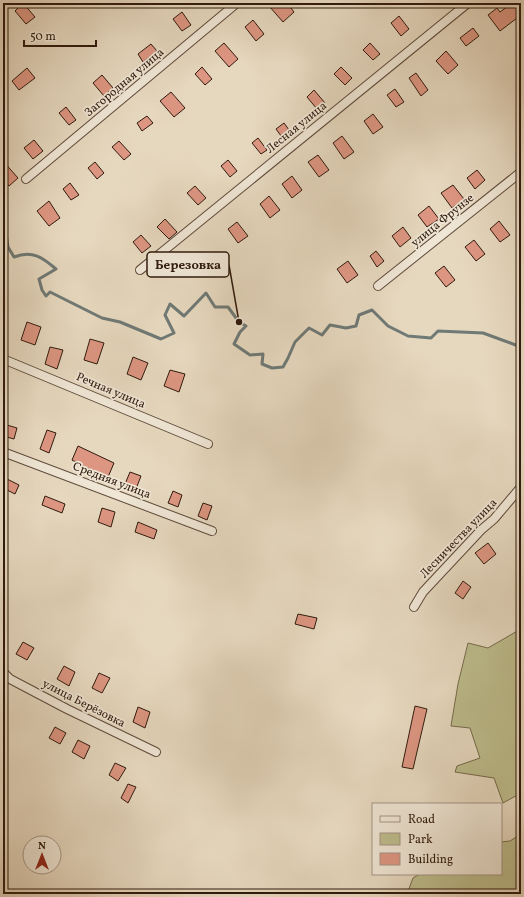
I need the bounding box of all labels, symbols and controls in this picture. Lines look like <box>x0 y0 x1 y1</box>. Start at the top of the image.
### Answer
scale bar <box>24 22 96 48</box>
text: 50 m <box>30 29 56 45</box>
street label: Загородная улица <box>81 45 168 121</box>
street label: Лесная улица <box>263 98 330 157</box>
street label: улица Фрунзе <box>408 190 478 251</box>
callout: Березовка <box>147 252 229 277</box>
text: Березовка <box>155 257 221 275</box>
street label: Речная улица <box>73 369 148 413</box>
street label: Средняя улица <box>70 459 153 503</box>
street label: Лесничества улица <box>417 495 501 582</box>
street label: улица Берёзовка <box>39 676 128 732</box>
legend <box>372 803 502 875</box>
text: Road <box>408 812 435 828</box>
text: Park <box>408 832 433 848</box>
north arrow <box>22 835 62 875</box>
text: N <box>38 839 46 854</box>
text: Building <box>408 852 453 868</box>

